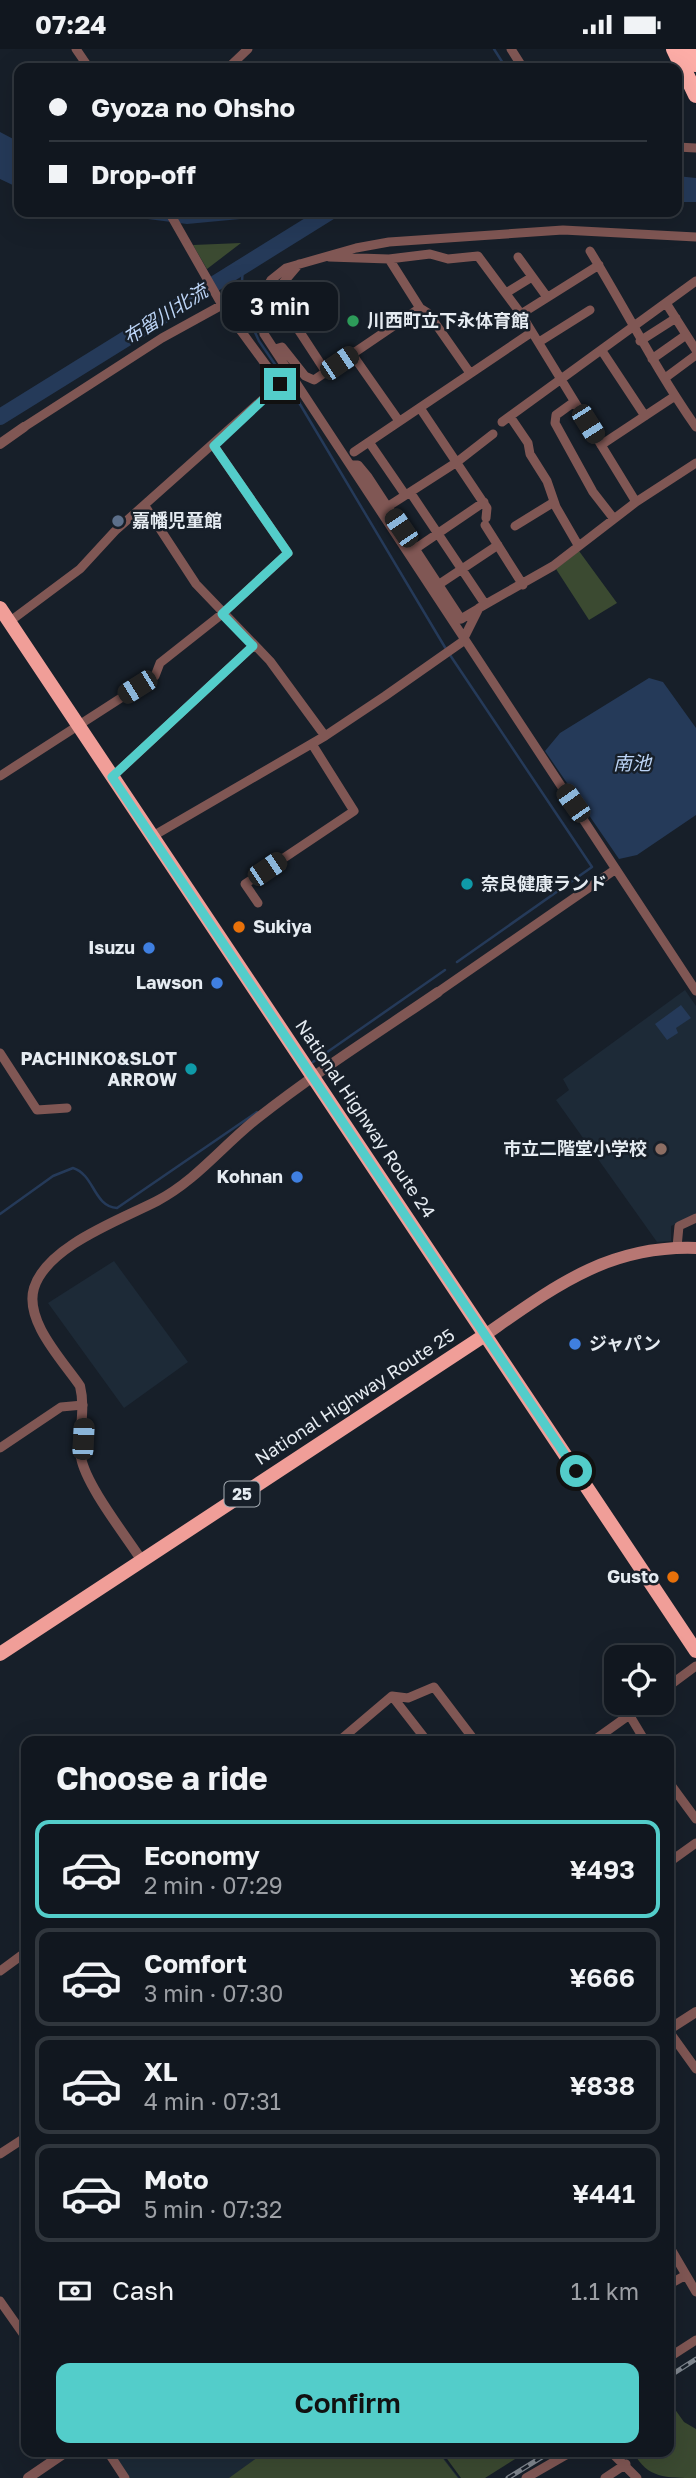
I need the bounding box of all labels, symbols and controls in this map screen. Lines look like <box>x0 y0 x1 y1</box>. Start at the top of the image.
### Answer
text: 07:24 <box>35 9 107 40</box>
text: Gyoza no Ohsho <box>91 92 295 123</box>
text: Drop-off <box>91 159 196 190</box>
water label: 布留川北流 <box>118 277 214 349</box>
callout: 3 min <box>222 282 338 331</box>
text: 3 min <box>250 292 310 320</box>
place label: 川西町立下永体育館 <box>367 309 529 331</box>
marker: 川西町立下永体育館 <box>345 313 361 329</box>
car <box>316 343 363 383</box>
route end <box>264 368 296 400</box>
car <box>568 401 609 447</box>
car <box>381 505 422 551</box>
place label: 嘉幡児童館 <box>132 509 222 531</box>
marker: 嘉幡児童館 <box>110 513 126 529</box>
car <box>114 667 161 707</box>
water label: 南池 <box>613 751 653 774</box>
car <box>553 780 594 826</box>
car <box>244 849 291 889</box>
place label: 奈良健康ランド <box>481 872 607 894</box>
marker: 奈良健康ランド <box>459 876 475 892</box>
place label: Sukiya <box>253 915 312 937</box>
marker: Sukiya <box>231 919 247 935</box>
place label: Isuzu <box>88 936 135 958</box>
marker: Isuzu <box>141 940 157 956</box>
place label: Lawson <box>136 971 203 993</box>
marker: Lawson <box>209 975 225 991</box>
street label: National Highway Route 24 <box>291 1015 440 1222</box>
place label: PACHINKO&SLOT ARROW <box>21 1047 177 1090</box>
marker: PACHINKO&SLOT ARROW <box>183 1061 199 1077</box>
place label: 市立二階堂小学校 <box>503 1137 647 1159</box>
marker: 市立二階堂小学校 <box>653 1141 669 1157</box>
place label: Kohnan <box>216 1165 283 1187</box>
marker: Kohnan <box>289 1169 305 1185</box>
street label: National Highway Route 25 <box>250 1323 459 1469</box>
place label: ジャパン <box>589 1332 661 1354</box>
marker: ジャパン <box>567 1336 583 1352</box>
car <box>72 1417 95 1461</box>
route start <box>560 1455 592 1487</box>
road number: 25 <box>224 1481 260 1506</box>
place label: Gusto <box>607 1565 659 1587</box>
marker: Gusto <box>665 1569 681 1585</box>
map controls <box>604 1645 674 1715</box>
button: locate <box>604 1645 674 1715</box>
text: Choose a ride <box>56 1759 268 1797</box>
icon: car <box>60 1838 123 1901</box>
text: Economy <box>144 1840 260 1871</box>
text: ¥493 <box>570 1854 635 1885</box>
text: 2 min · 07:29 <box>144 1871 283 1899</box>
icon: car <box>60 1946 123 2009</box>
text: Comfort <box>144 1948 247 1979</box>
text: ¥666 <box>569 1962 635 1993</box>
text: 3 min · 07:30 <box>144 1979 283 2007</box>
icon: car <box>60 2054 123 2117</box>
text: XL <box>144 2056 178 2087</box>
text: ¥838 <box>570 2070 635 2101</box>
text: 4 min · 07:31 <box>144 2087 281 2115</box>
icon: car <box>60 2162 123 2225</box>
text: Moto <box>144 2164 209 2195</box>
text: ¥441 <box>572 2178 635 2209</box>
text: 5 min · 07:32 <box>144 2195 282 2223</box>
icon: cash <box>56 2272 94 2310</box>
text: Cash <box>112 2275 174 2306</box>
text: 1.1 km <box>571 2277 639 2305</box>
button: Confirm <box>56 2363 639 2443</box>

